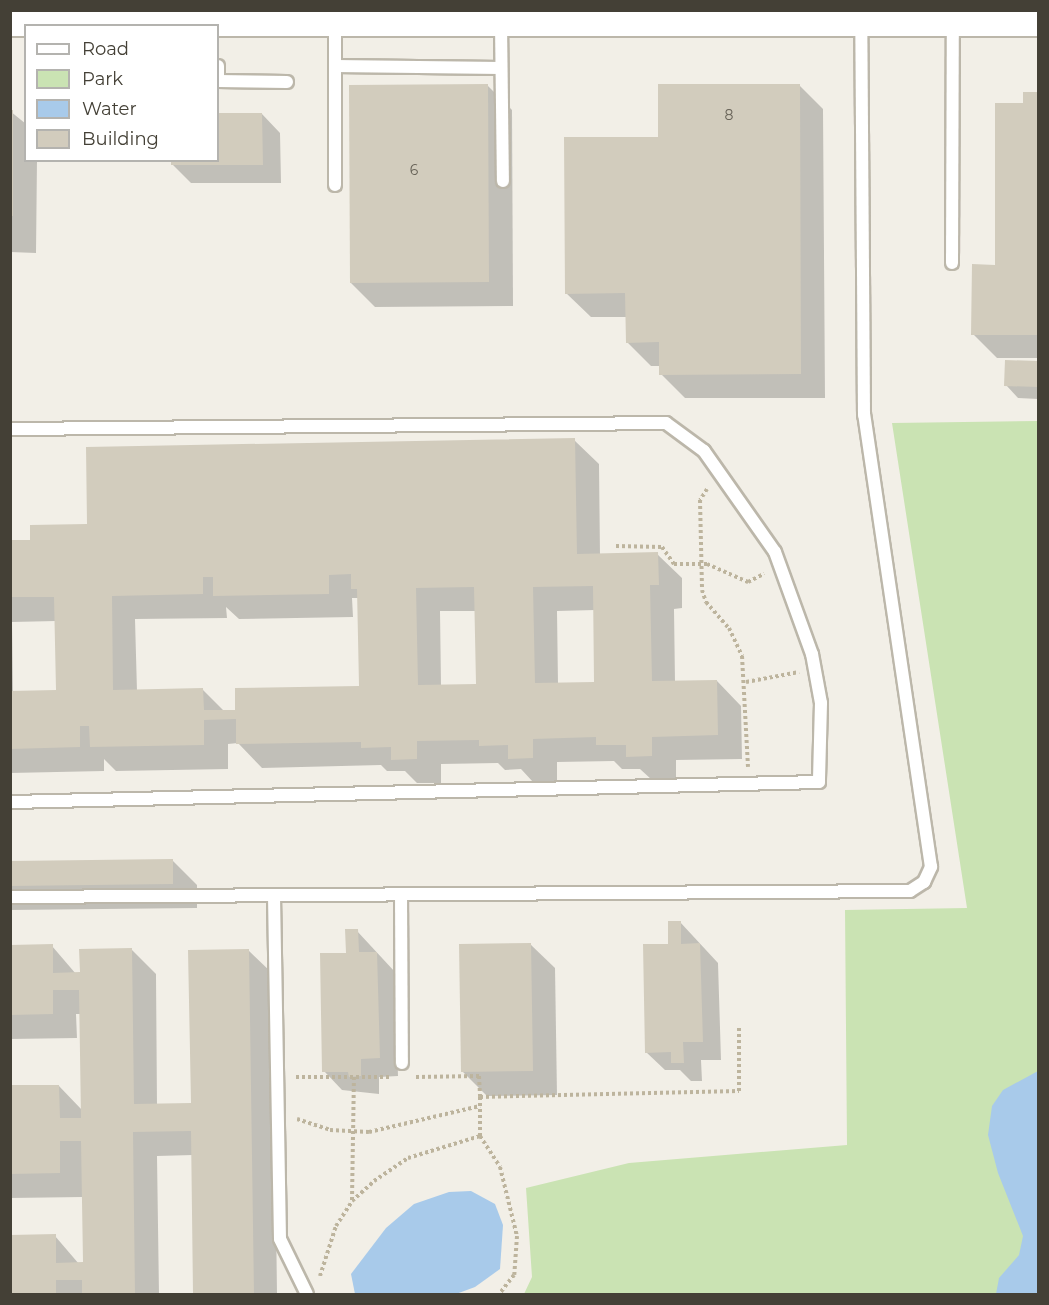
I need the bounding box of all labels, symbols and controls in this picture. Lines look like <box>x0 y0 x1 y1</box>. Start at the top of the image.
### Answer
legend <box>24 24 219 162</box>
text: Road <box>82 38 129 60</box>
text: Park <box>82 68 123 90</box>
text: Water <box>82 98 137 120</box>
house number: 8 <box>725 107 733 123</box>
text: Building <box>82 128 159 150</box>
house number: 6 <box>410 162 418 178</box>

